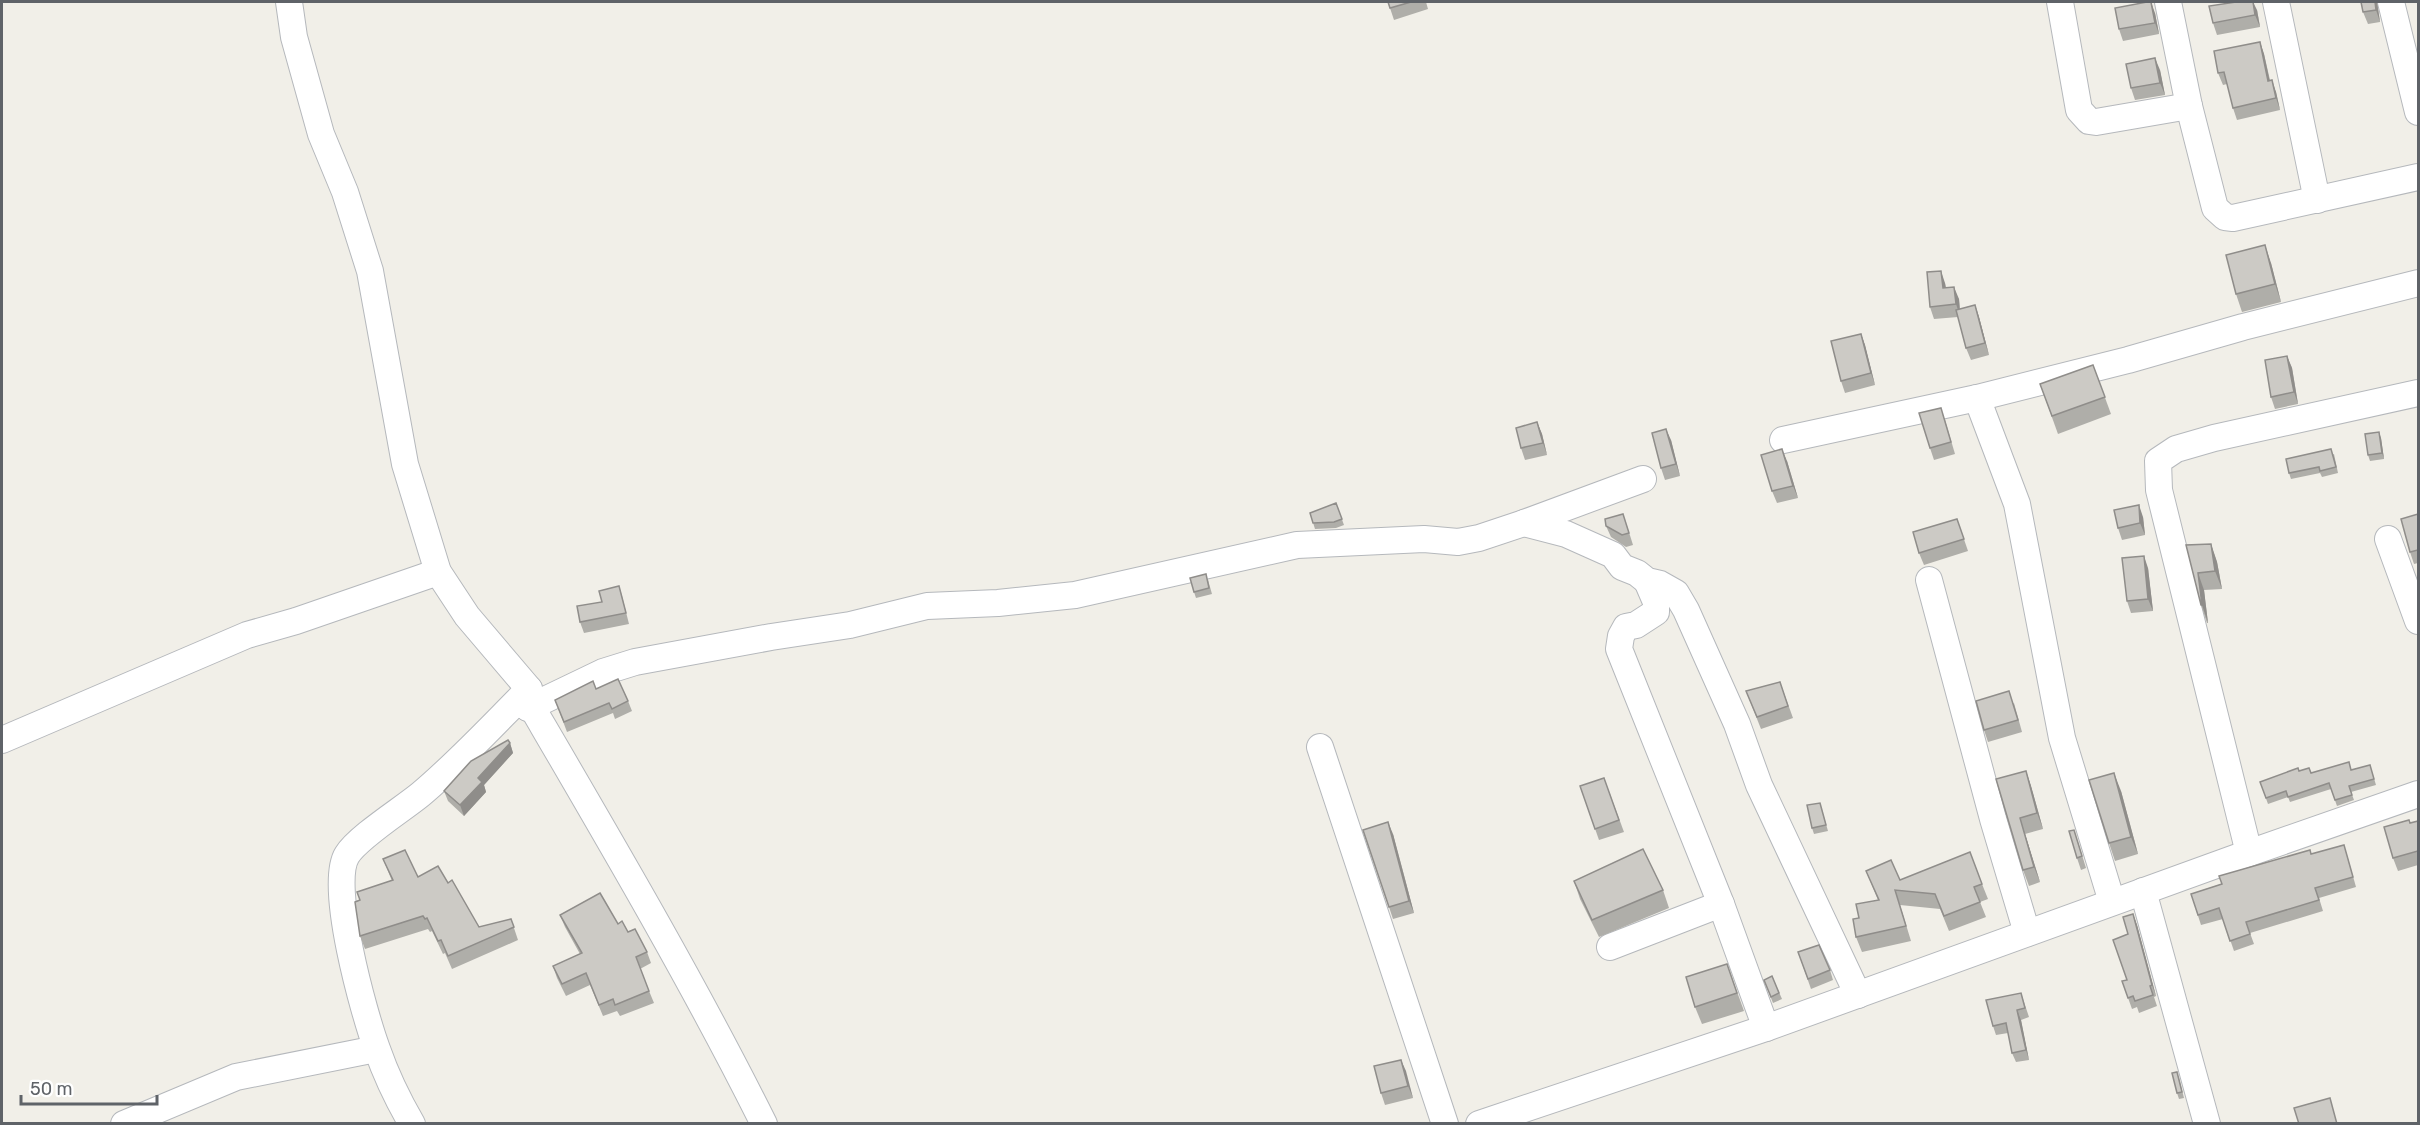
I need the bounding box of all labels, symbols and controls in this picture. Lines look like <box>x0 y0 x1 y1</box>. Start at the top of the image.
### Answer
scale bar <box>21 1068 158 1106</box>
text: 50 m <box>30 1078 73 1100</box>

